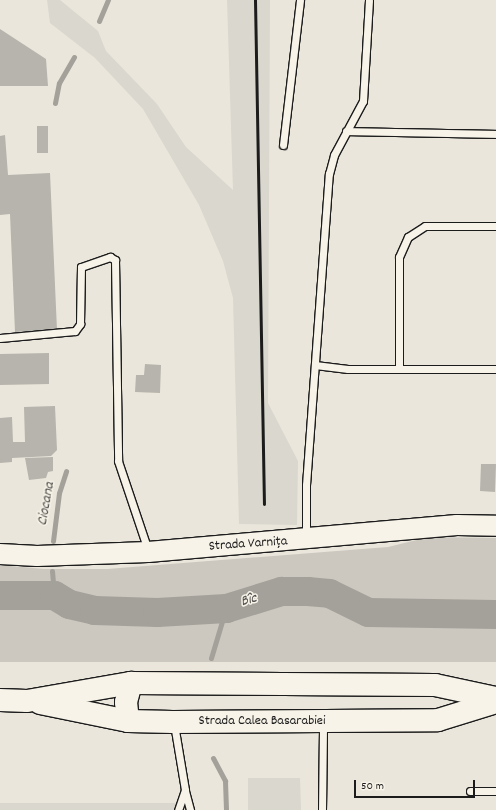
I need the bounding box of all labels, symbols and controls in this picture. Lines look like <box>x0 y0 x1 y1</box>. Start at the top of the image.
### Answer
water label: Ciocana <box>34 481 60 527</box>
street label: Strada Varnița <box>208 533 288 555</box>
water label: Bîc <box>239 590 259 612</box>
street label: Strada Calea Basarabiei <box>199 713 325 729</box>
scale bar <box>356 772 477 798</box>
text: 50 m <box>361 778 384 795</box>

